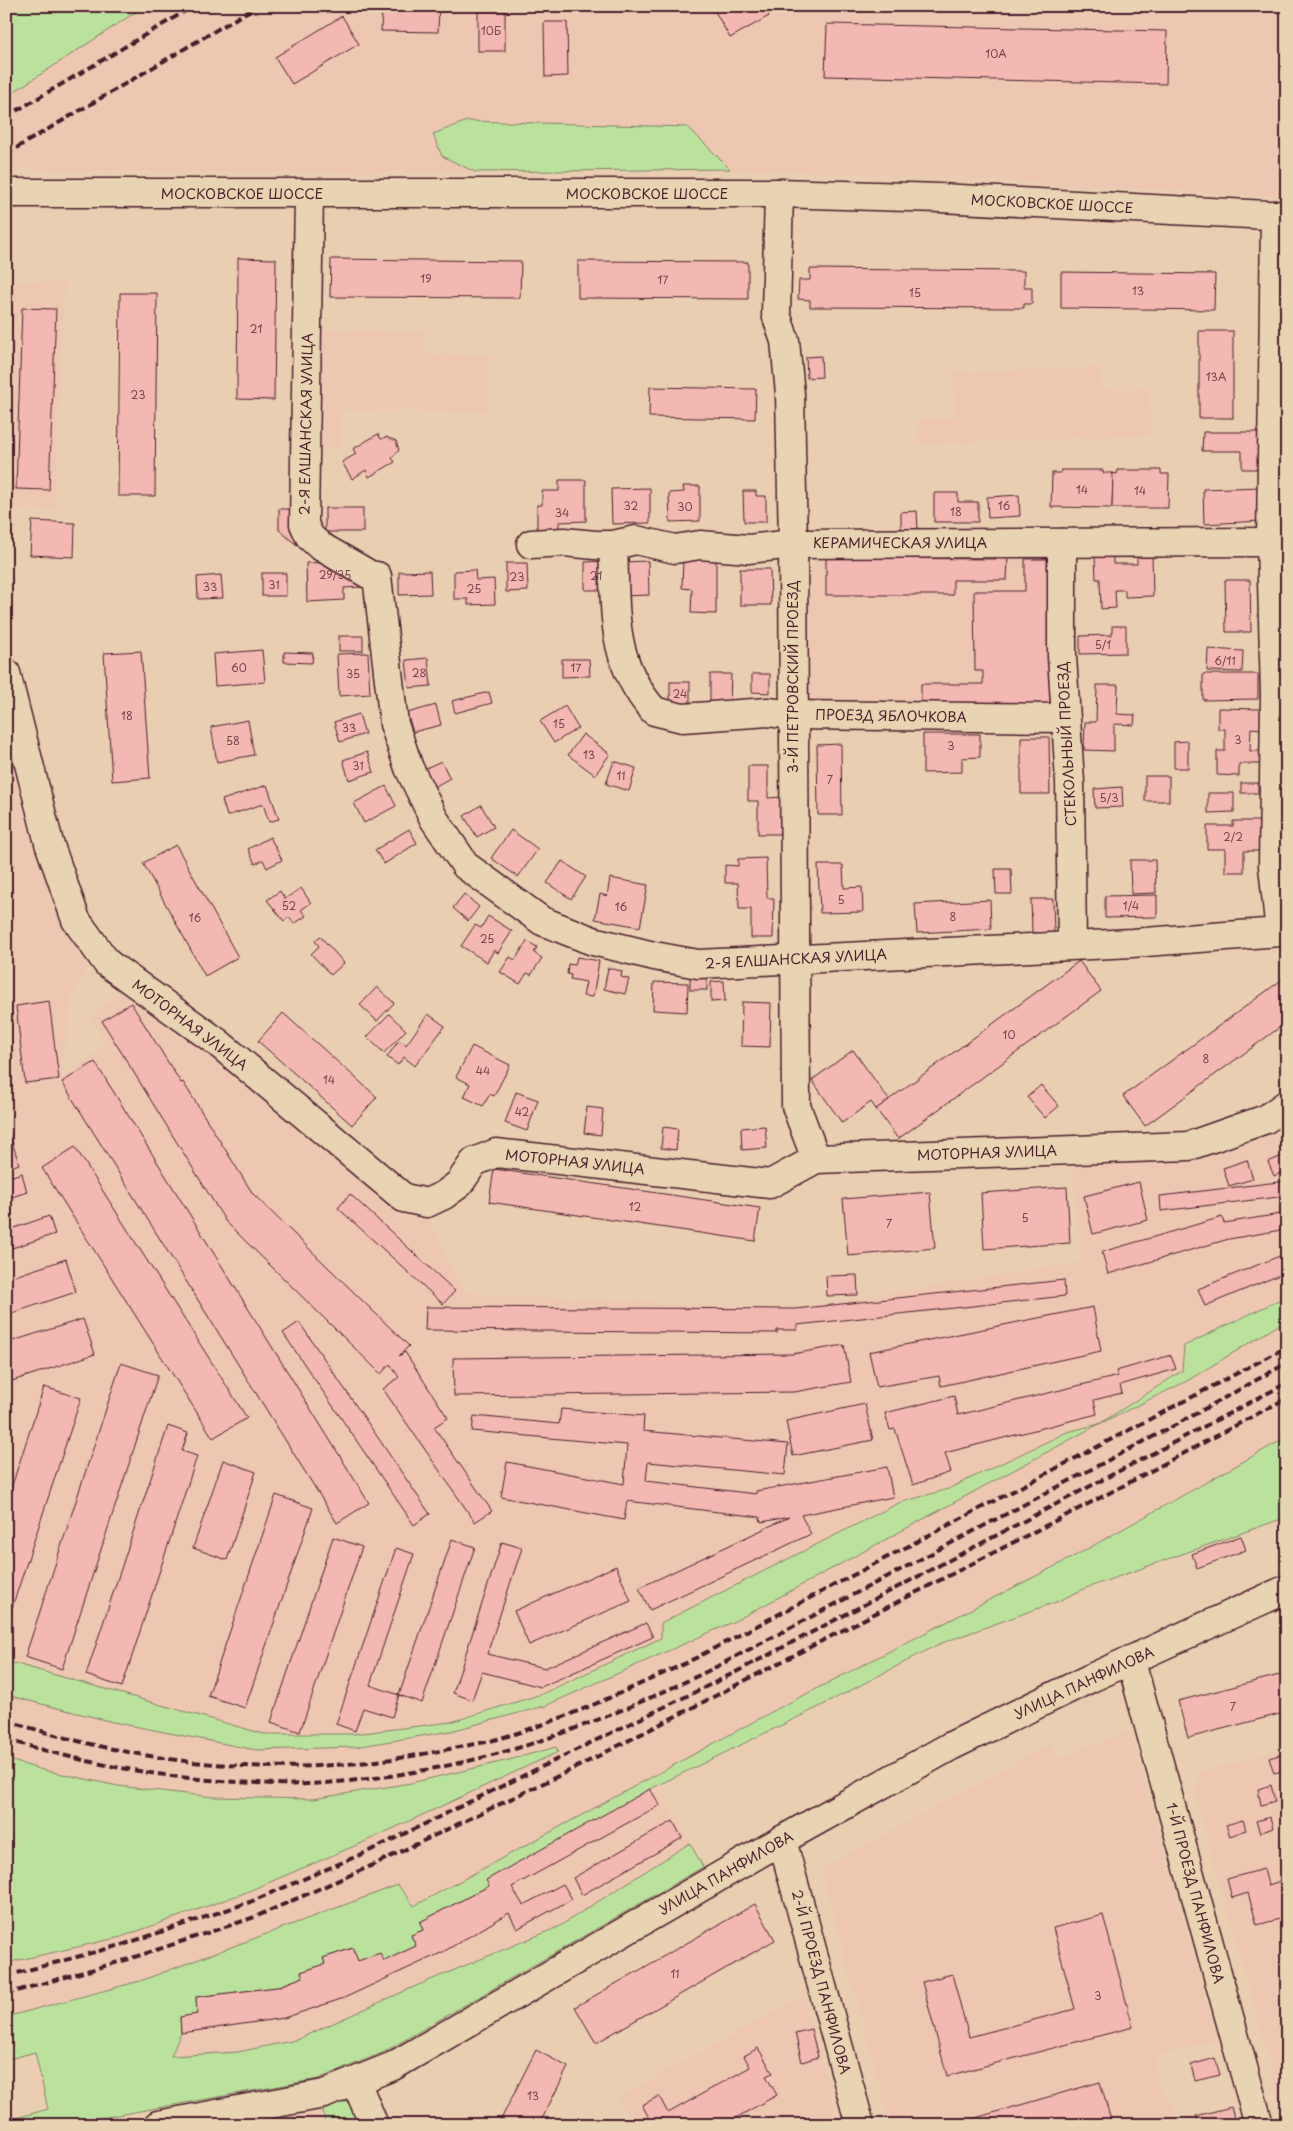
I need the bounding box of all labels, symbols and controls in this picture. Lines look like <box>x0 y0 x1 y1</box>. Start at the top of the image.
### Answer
house number: 10Б <box>481 22 501 39</box>
house number: 10А <box>985 45 1007 62</box>
street label: МОСКОВСКОЕ ШОССЕ <box>161 183 323 204</box>
street label: МОСКОВСКОЕ ШОССЕ <box>566 183 728 204</box>
street label: МОСКОВСКОЕ ШОССЕ <box>970 189 1134 218</box>
house number: 19 <box>420 270 432 287</box>
house number: 17 <box>658 271 669 288</box>
house number: 13 <box>1132 282 1144 299</box>
house number: 15 <box>909 284 921 301</box>
house number: 21 <box>250 320 262 337</box>
street label: 2-Я ЕЛШАНСКАЯ УЛИЦА <box>293 332 318 515</box>
house number: 13А <box>1206 368 1227 385</box>
house number: 23 <box>131 386 145 403</box>
house number: 14 <box>1076 481 1088 498</box>
house number: 14 <box>1134 482 1146 499</box>
house number: 32 <box>624 497 639 514</box>
house number: 16 <box>998 497 1011 514</box>
house number: 30 <box>677 498 693 515</box>
house number: 18 <box>950 503 962 520</box>
house number: 34 <box>555 504 569 521</box>
street label: КЕРАМИЧЕСКАЯ УЛИЦА <box>813 532 987 553</box>
house number: 29/35 <box>319 566 351 583</box>
house number: 21 <box>590 567 602 584</box>
house number: 23 <box>510 568 524 585</box>
house number: 31 <box>268 576 280 593</box>
house number: 33 <box>203 578 217 595</box>
house number: 25 <box>467 580 481 597</box>
street label: 3-Й ПЕТРОВСКИЙ ПРОЕЗД <box>782 580 803 773</box>
house number: 5/1 <box>1095 636 1111 653</box>
house number: 6/11 <box>1214 652 1236 669</box>
house number: 60 <box>231 659 247 676</box>
house number: 17 <box>571 659 582 676</box>
street label: СТЕКОЛЬНЫЙ ПРОЕЗД <box>1052 661 1081 827</box>
house number: 28 <box>412 664 426 681</box>
house number: 35 <box>346 665 360 682</box>
house number: 24 <box>673 685 687 702</box>
street label: ПРОЕЗД ЯБЛОЧКОВА <box>815 704 967 727</box>
house number: 18 <box>121 707 133 724</box>
house number: 15 <box>553 715 565 732</box>
house number: 33 <box>342 719 356 736</box>
house number: 3 <box>1234 731 1242 748</box>
house number: 58 <box>226 732 240 749</box>
house number: 3 <box>947 737 955 754</box>
house number: 13 <box>583 746 595 763</box>
house number: 31 <box>352 757 364 774</box>
house number: 11 <box>616 767 626 784</box>
house number: 7 <box>827 771 833 788</box>
house number: 5/3 <box>1100 789 1118 806</box>
house number: 2/2 <box>1223 828 1243 845</box>
house number: 5 <box>837 891 845 908</box>
house number: 52 <box>282 897 296 914</box>
house number: 1/4 <box>1123 897 1139 914</box>
house number: 16 <box>615 898 628 915</box>
house number: 8 <box>950 908 957 925</box>
house number: 16 <box>189 909 202 926</box>
house number: 25 <box>480 930 494 947</box>
street label: 2-Я ЕЛШАНСКАЯ УЛИЦА <box>704 943 888 974</box>
street label: МОТОРНАЯ УЛИЦА <box>128 974 253 1075</box>
house number: 10 <box>1003 1026 1015 1043</box>
house number: 8 <box>1203 1050 1210 1067</box>
house number: 44 <box>476 1062 490 1079</box>
house number: 14 <box>323 1071 335 1088</box>
house number: 42 <box>515 1103 530 1120</box>
street label: МОТОРНАЯ УЛИЦА <box>917 1140 1058 1165</box>
street label: МОТОРНАЯ УЛИЦА <box>504 1144 646 1179</box>
house number: 12 <box>629 1198 642 1215</box>
house number: 5 <box>1021 1209 1029 1226</box>
house number: 7 <box>886 1215 892 1232</box>
street label: УЛИЦА ПАНФИЛОВА <box>1010 1641 1157 1724</box>
house number: 7 <box>1230 1698 1236 1715</box>
street label: 1-Й ПРОЕЗД ПАНФИЛОВА <box>1161 1800 1230 1986</box>
street label: УЛИЦА ПАНФИЛОВА <box>655 1825 797 1920</box>
street label: 2-Й ПРОЕЗД ПАНФИЛОВА <box>787 1887 856 2076</box>
house number: 11 <box>670 1965 680 1982</box>
house number: 3 <box>1094 1987 1102 2004</box>
house number: 13 <box>527 2087 539 2104</box>

